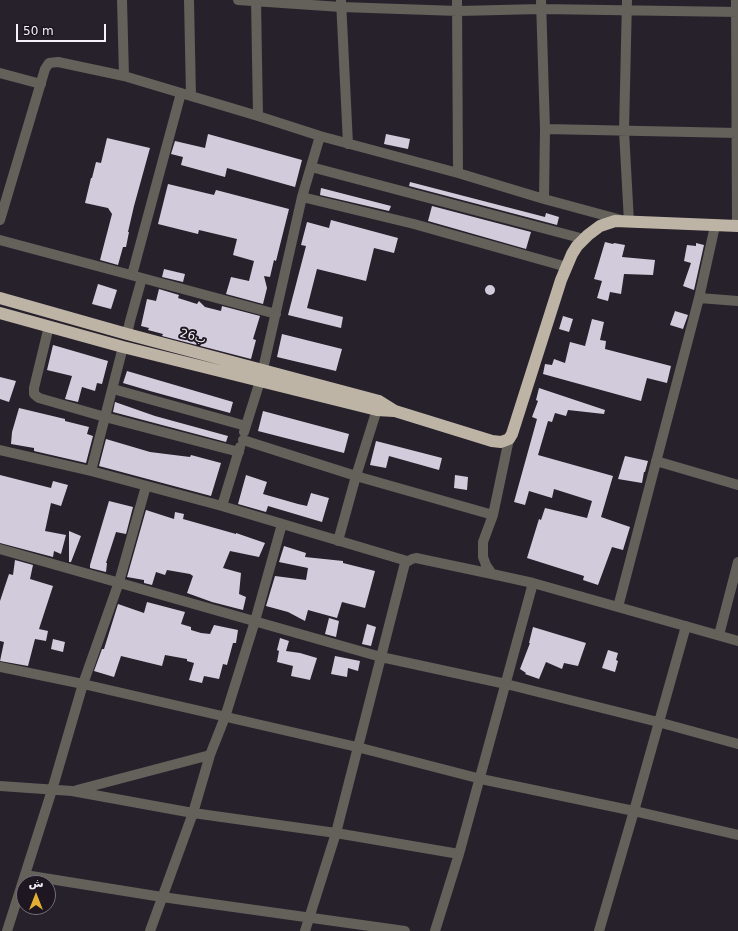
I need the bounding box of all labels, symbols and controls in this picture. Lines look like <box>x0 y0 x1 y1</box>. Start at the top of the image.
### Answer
scale bar <box>18 16 108 42</box>
text: 50 m <box>23 24 54 38</box>
street label: 26ب <box>178 327 208 347</box>
north arrow <box>16 875 56 915</box>
text: ش <box>28 877 44 890</box>

